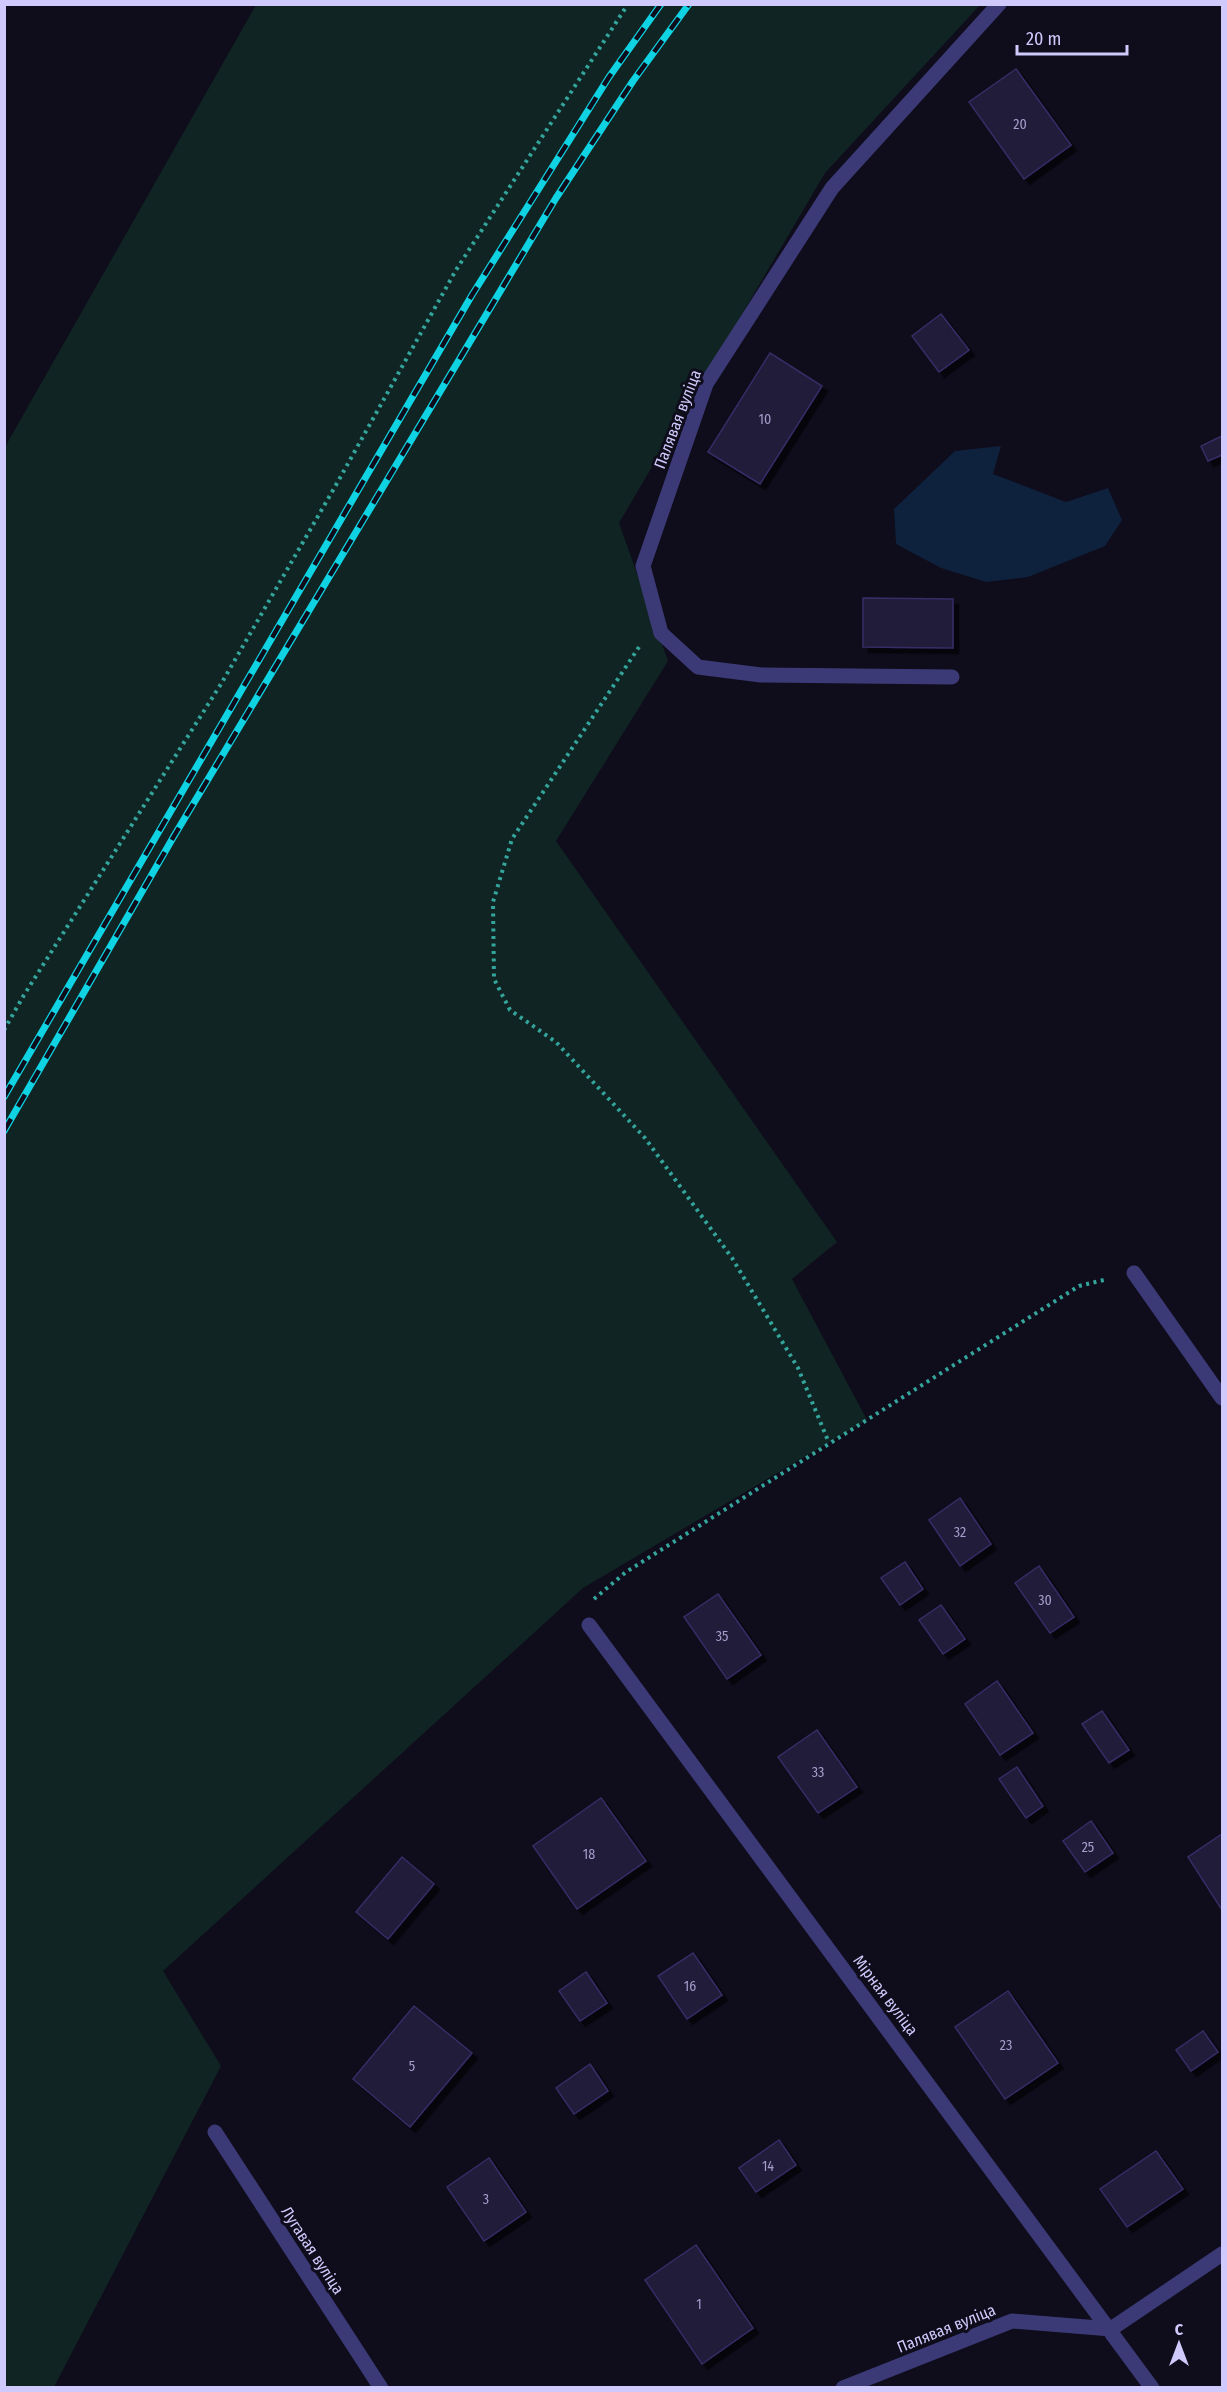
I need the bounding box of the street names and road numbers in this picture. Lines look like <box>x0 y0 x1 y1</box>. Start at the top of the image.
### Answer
street label: Палявая вуліца <box>650 367 705 471</box>
street label: Мірная вуліца <box>849 1952 922 2039</box>
street label: Лугавая вуліца <box>277 2203 348 2298</box>
street label: Палявая вуліца <box>894 2300 998 2357</box>

